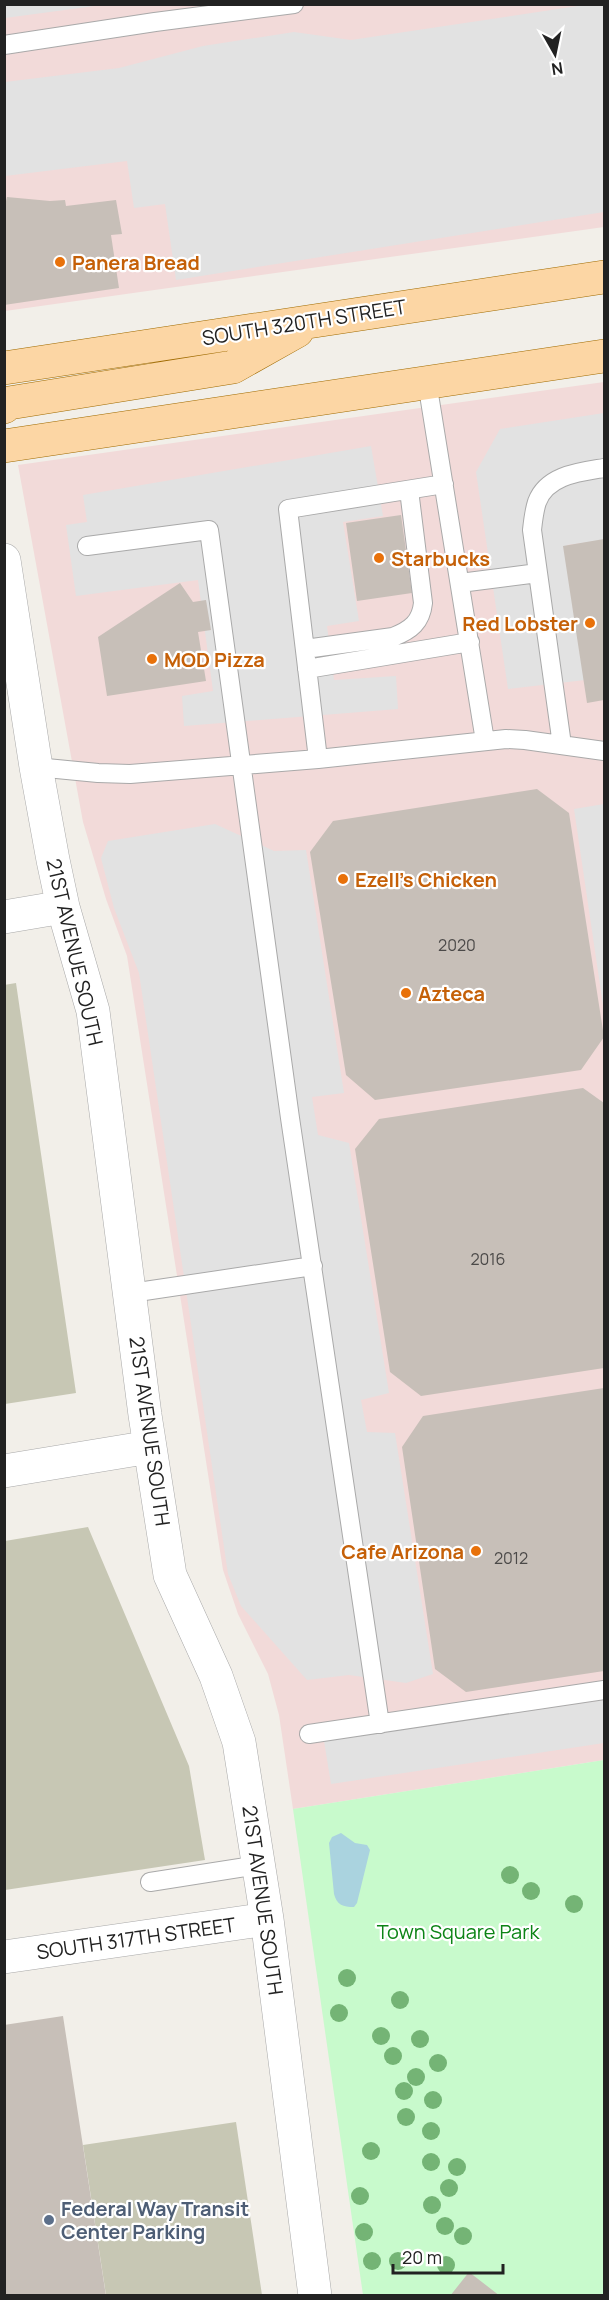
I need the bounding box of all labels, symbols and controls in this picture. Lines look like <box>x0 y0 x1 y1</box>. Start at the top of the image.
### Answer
north arrow <box>525 24 585 84</box>
text: N <box>550 57 565 81</box>
place label: Panera Bread <box>72 249 200 276</box>
marker: Panera Bread <box>53 255 67 269</box>
street label: SOUTH 320TH STREET <box>200 293 408 351</box>
place label: Starbucks <box>391 545 490 572</box>
marker: Starbucks <box>372 551 386 565</box>
place label: Red Lobster <box>462 610 578 637</box>
marker: Red Lobster <box>583 616 597 630</box>
place label: MOD Pizza <box>164 646 265 673</box>
marker: MOD Pizza <box>145 652 159 666</box>
street label: 21ST AVENUE SOUTH <box>40 856 110 1048</box>
place label: Ezell's Chicken <box>355 866 497 893</box>
marker: Ezell's Chicken <box>336 872 350 886</box>
house number: 2020 <box>438 934 476 956</box>
place label: Azteca <box>418 980 485 1007</box>
marker: Azteca <box>399 986 413 1000</box>
house number: 2016 <box>470 1248 506 1270</box>
street label: 21ST AVENUE SOUTH <box>123 1334 177 1528</box>
place label: Cafe Arizona <box>341 1538 464 1565</box>
marker: Cafe Arizona <box>469 1544 483 1558</box>
house number: 2012 <box>494 1547 528 1569</box>
street label: 21ST AVENUE SOUTH <box>236 1803 290 1997</box>
street label: SOUTH 317TH STREET <box>35 1911 237 1965</box>
park label: Town Square Park <box>377 1918 540 1945</box>
place label: Federal Way Transit Center Parking <box>61 2195 249 2245</box>
marker: Federal Way Transit Center Parking <box>42 2213 56 2227</box>
scale bar <box>393 2237 502 2275</box>
text: 20 m <box>402 2245 442 2269</box>

